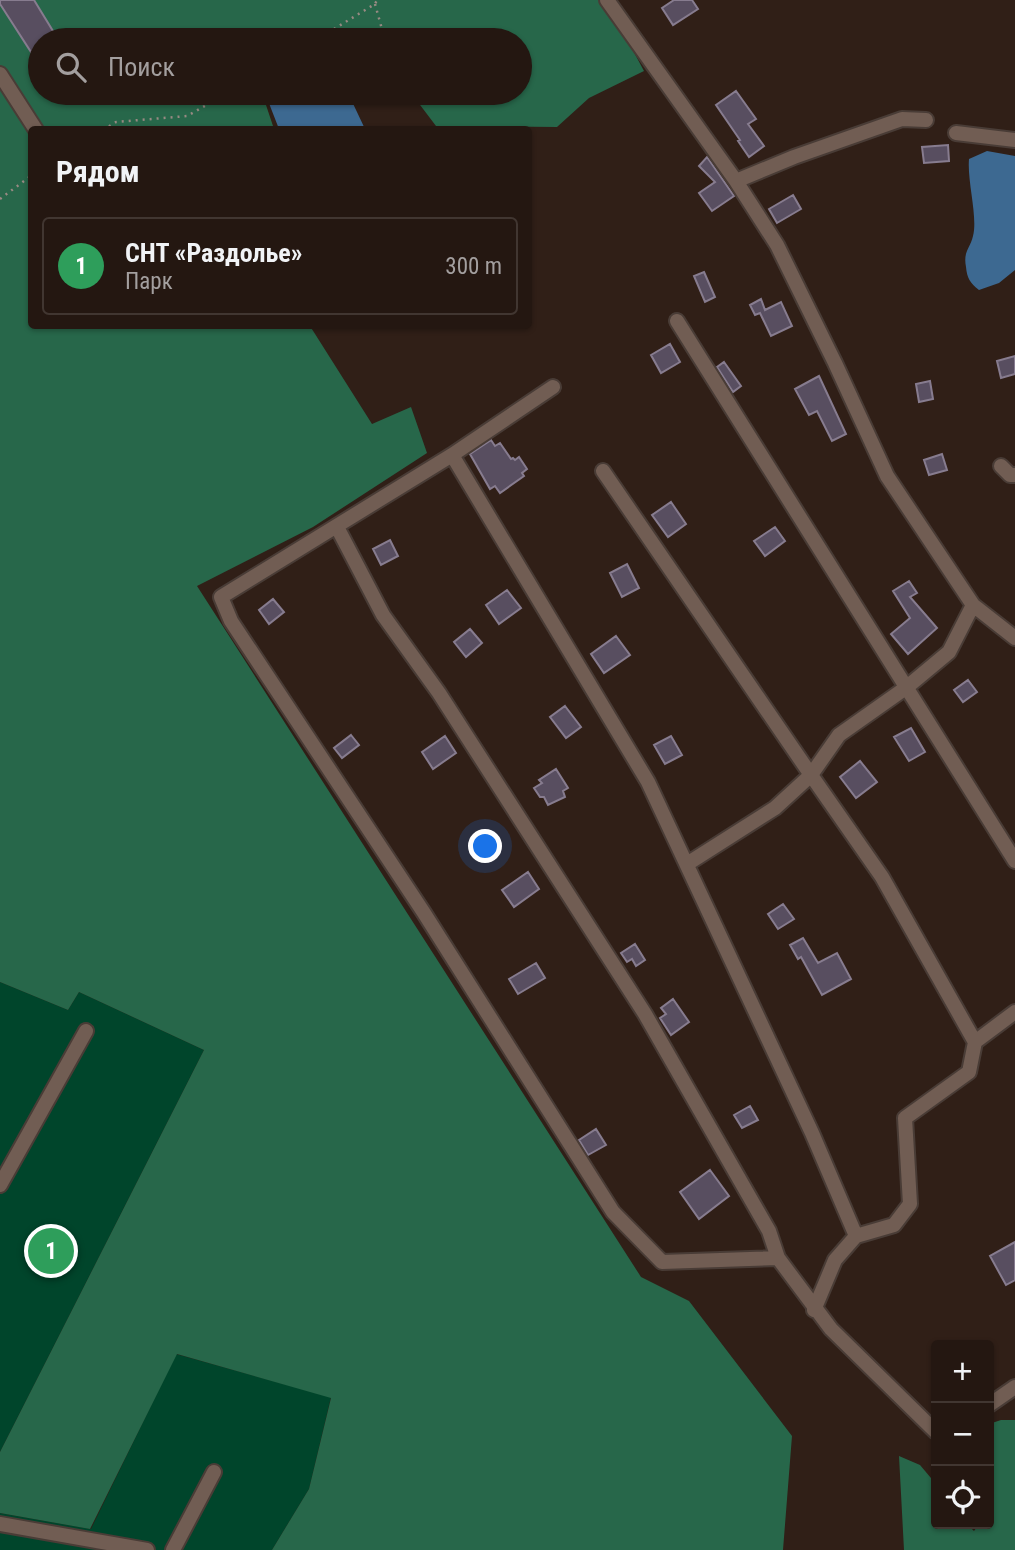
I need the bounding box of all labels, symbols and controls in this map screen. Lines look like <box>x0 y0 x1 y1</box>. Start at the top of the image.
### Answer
search box <box>28 28 532 105</box>
icon: search <box>52 48 90 86</box>
text: Поиск <box>108 52 175 82</box>
text: Рядом <box>56 154 140 189</box>
text: СНТ «Раздолье» <box>125 238 302 268</box>
text: 1 <box>75 253 87 280</box>
text: 300 m <box>445 253 502 280</box>
text: Парк <box>125 268 173 295</box>
your location <box>468 829 502 863</box>
pin: 1 <box>28 1225 74 1277</box>
map controls <box>931 1340 994 1529</box>
button: + <box>931 1340 994 1403</box>
button: − <box>931 1403 994 1466</box>
button: locate <box>931 1466 994 1529</box>

